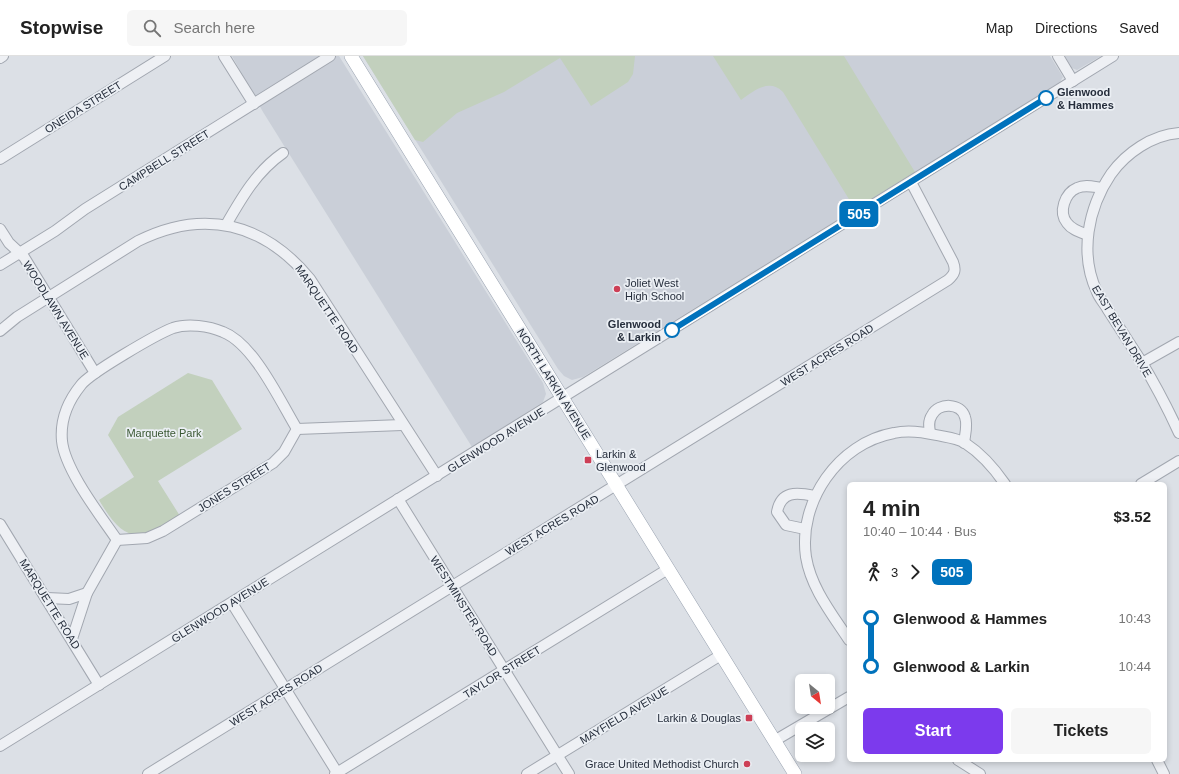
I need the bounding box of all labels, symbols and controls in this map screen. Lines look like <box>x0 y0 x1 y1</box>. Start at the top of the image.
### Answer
search box <box>127 10 407 46</box>
text: Stopwise <box>20 17 103 38</box>
icon: search <box>141 17 163 39</box>
text: Search here <box>173 19 255 36</box>
text: Map <box>986 20 1013 36</box>
text: Directions <box>1035 20 1097 36</box>
text: Saved <box>1119 20 1159 36</box>
street label: ONEIDA STREET <box>42 78 124 135</box>
place label: Glenwood & Hammes <box>1057 86 1114 111</box>
marker: Glenwood & Hammes <box>1038 90 1054 106</box>
street label: CAMPBELL STREET <box>116 127 212 193</box>
line badge: 505 <box>836 201 882 227</box>
text: 505 <box>847 206 871 222</box>
street label: WOODLAWN AVENUE <box>21 259 91 361</box>
street label: MARQUETTE ROAD <box>293 263 361 355</box>
place label: Joliet West High School <box>625 277 684 302</box>
street label: EAST BEVAN DRIVE <box>1090 283 1154 379</box>
marker: Joliet West High School <box>612 284 622 294</box>
place label: Glenwood & Larkin <box>608 318 661 343</box>
marker: Glenwood & Larkin <box>664 322 680 338</box>
street label: WEST ACRES ROAD <box>779 322 875 388</box>
street label: NORTH LARKIN AVENUE <box>515 326 593 442</box>
street label: GLENWOOD AVENUE <box>445 405 547 475</box>
park label: Marquette Park <box>126 427 202 439</box>
place label: Larkin & Glenwood <box>596 448 646 473</box>
marker: Larkin & Glenwood <box>583 455 593 465</box>
street label: JONES STREET <box>196 460 273 514</box>
street label: WEST ACRES ROAD <box>503 492 601 558</box>
text: 4 min <box>863 496 920 521</box>
text: $3.52 <box>1113 508 1151 525</box>
text: 10:40 – 10:44 · Bus <box>863 524 976 539</box>
street label: WESTMINSTER ROAD <box>428 554 500 658</box>
street label: MARQUETTE ROAD <box>17 557 83 651</box>
icon: walk <box>863 561 885 583</box>
icon: forward <box>904 561 926 583</box>
text: 505 <box>940 564 964 580</box>
text: 3 <box>891 565 898 580</box>
street label: GLENWOOD AVENUE <box>169 575 271 645</box>
text: Glenwood & Hammes <box>893 610 1047 627</box>
text: 10:43 <box>1118 611 1151 626</box>
street label: TAYLOR STREET <box>461 643 543 701</box>
text: Glenwood & Larkin <box>893 658 1030 675</box>
text: 10:44 <box>1118 659 1151 674</box>
street label: WEST ACRES ROAD <box>228 662 324 728</box>
north arrow <box>795 674 835 714</box>
map controls <box>795 674 835 762</box>
street label: MAYFIELD AVENUE <box>578 684 670 746</box>
button: Start <box>863 708 1003 754</box>
button: Tickets <box>1011 708 1151 754</box>
place label: Larkin & Douglas <box>657 712 741 724</box>
marker: Larkin & Douglas <box>744 713 754 723</box>
button: layers <box>795 722 835 762</box>
place label: Grace United Methodist Church <box>585 758 739 770</box>
marker: Grace United Methodist Church <box>742 759 752 769</box>

